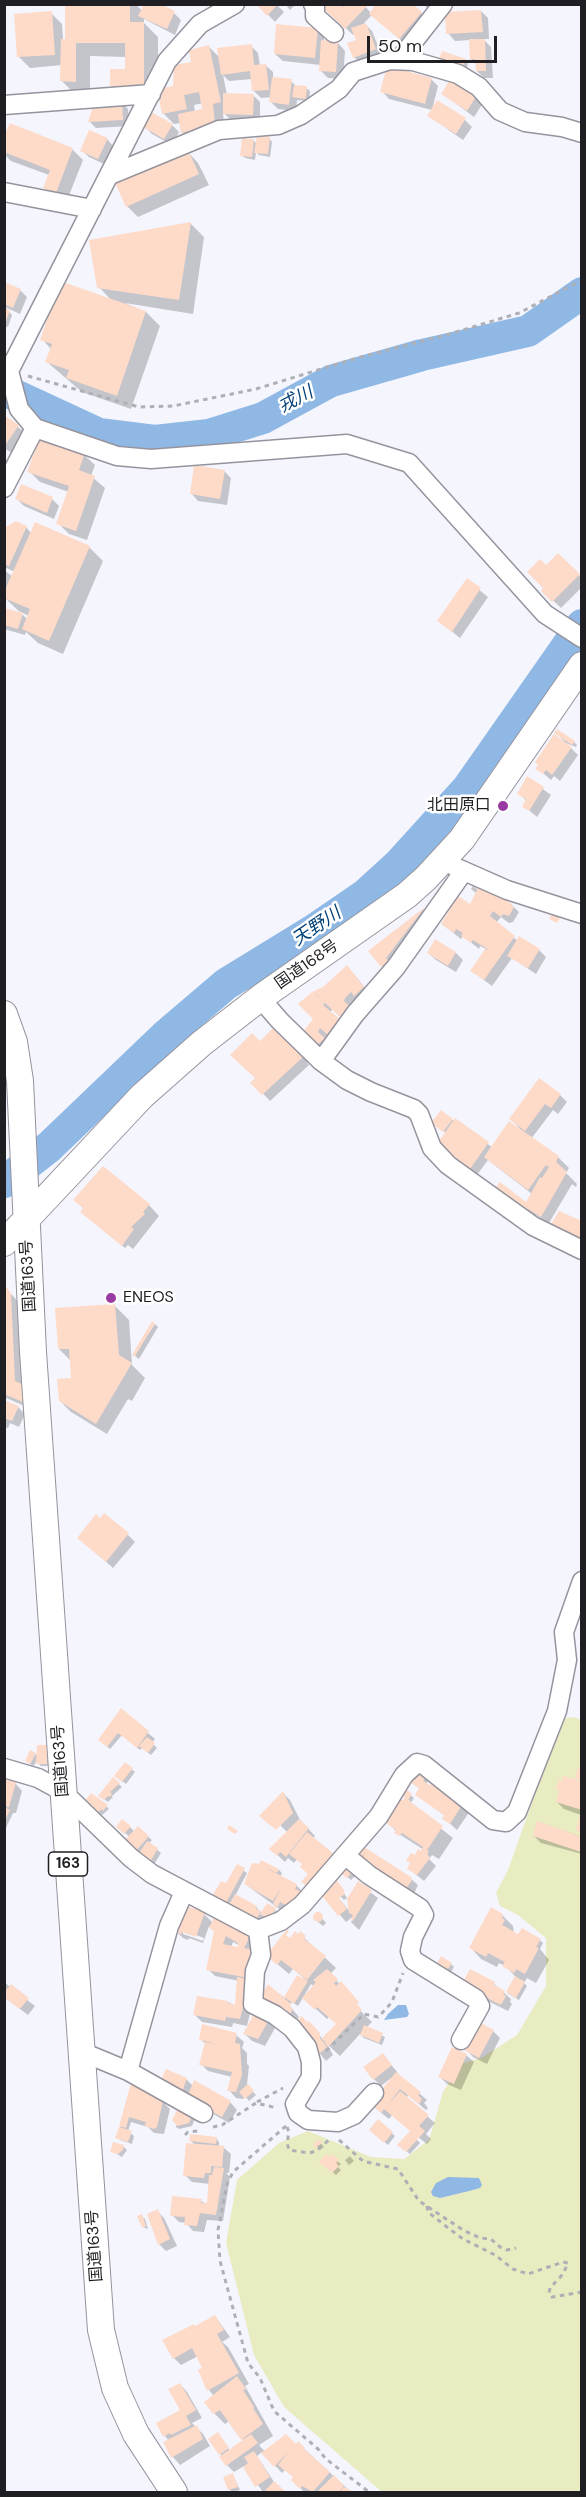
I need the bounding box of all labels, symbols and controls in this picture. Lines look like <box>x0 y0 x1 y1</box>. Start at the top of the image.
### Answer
scale bar <box>370 24 500 62</box>
text: 50 m <box>378 34 422 58</box>
water label: 戎川 <box>275 382 317 418</box>
place label: 北田原口 <box>427 796 491 816</box>
marker: 北田原口 <box>496 799 510 813</box>
water label: 天野川 <box>289 903 345 951</box>
street label: 国道168号 <box>272 936 342 994</box>
street label: 国道163号 <box>18 1239 40 1313</box>
place label: ENEOS <box>123 1288 174 1308</box>
marker: ENEOS <box>104 1291 118 1305</box>
street label: 国道163号 <box>49 1724 73 1798</box>
road number: 163 <box>48 1852 88 1876</box>
street label: 国道163号 <box>83 2209 107 2283</box>

